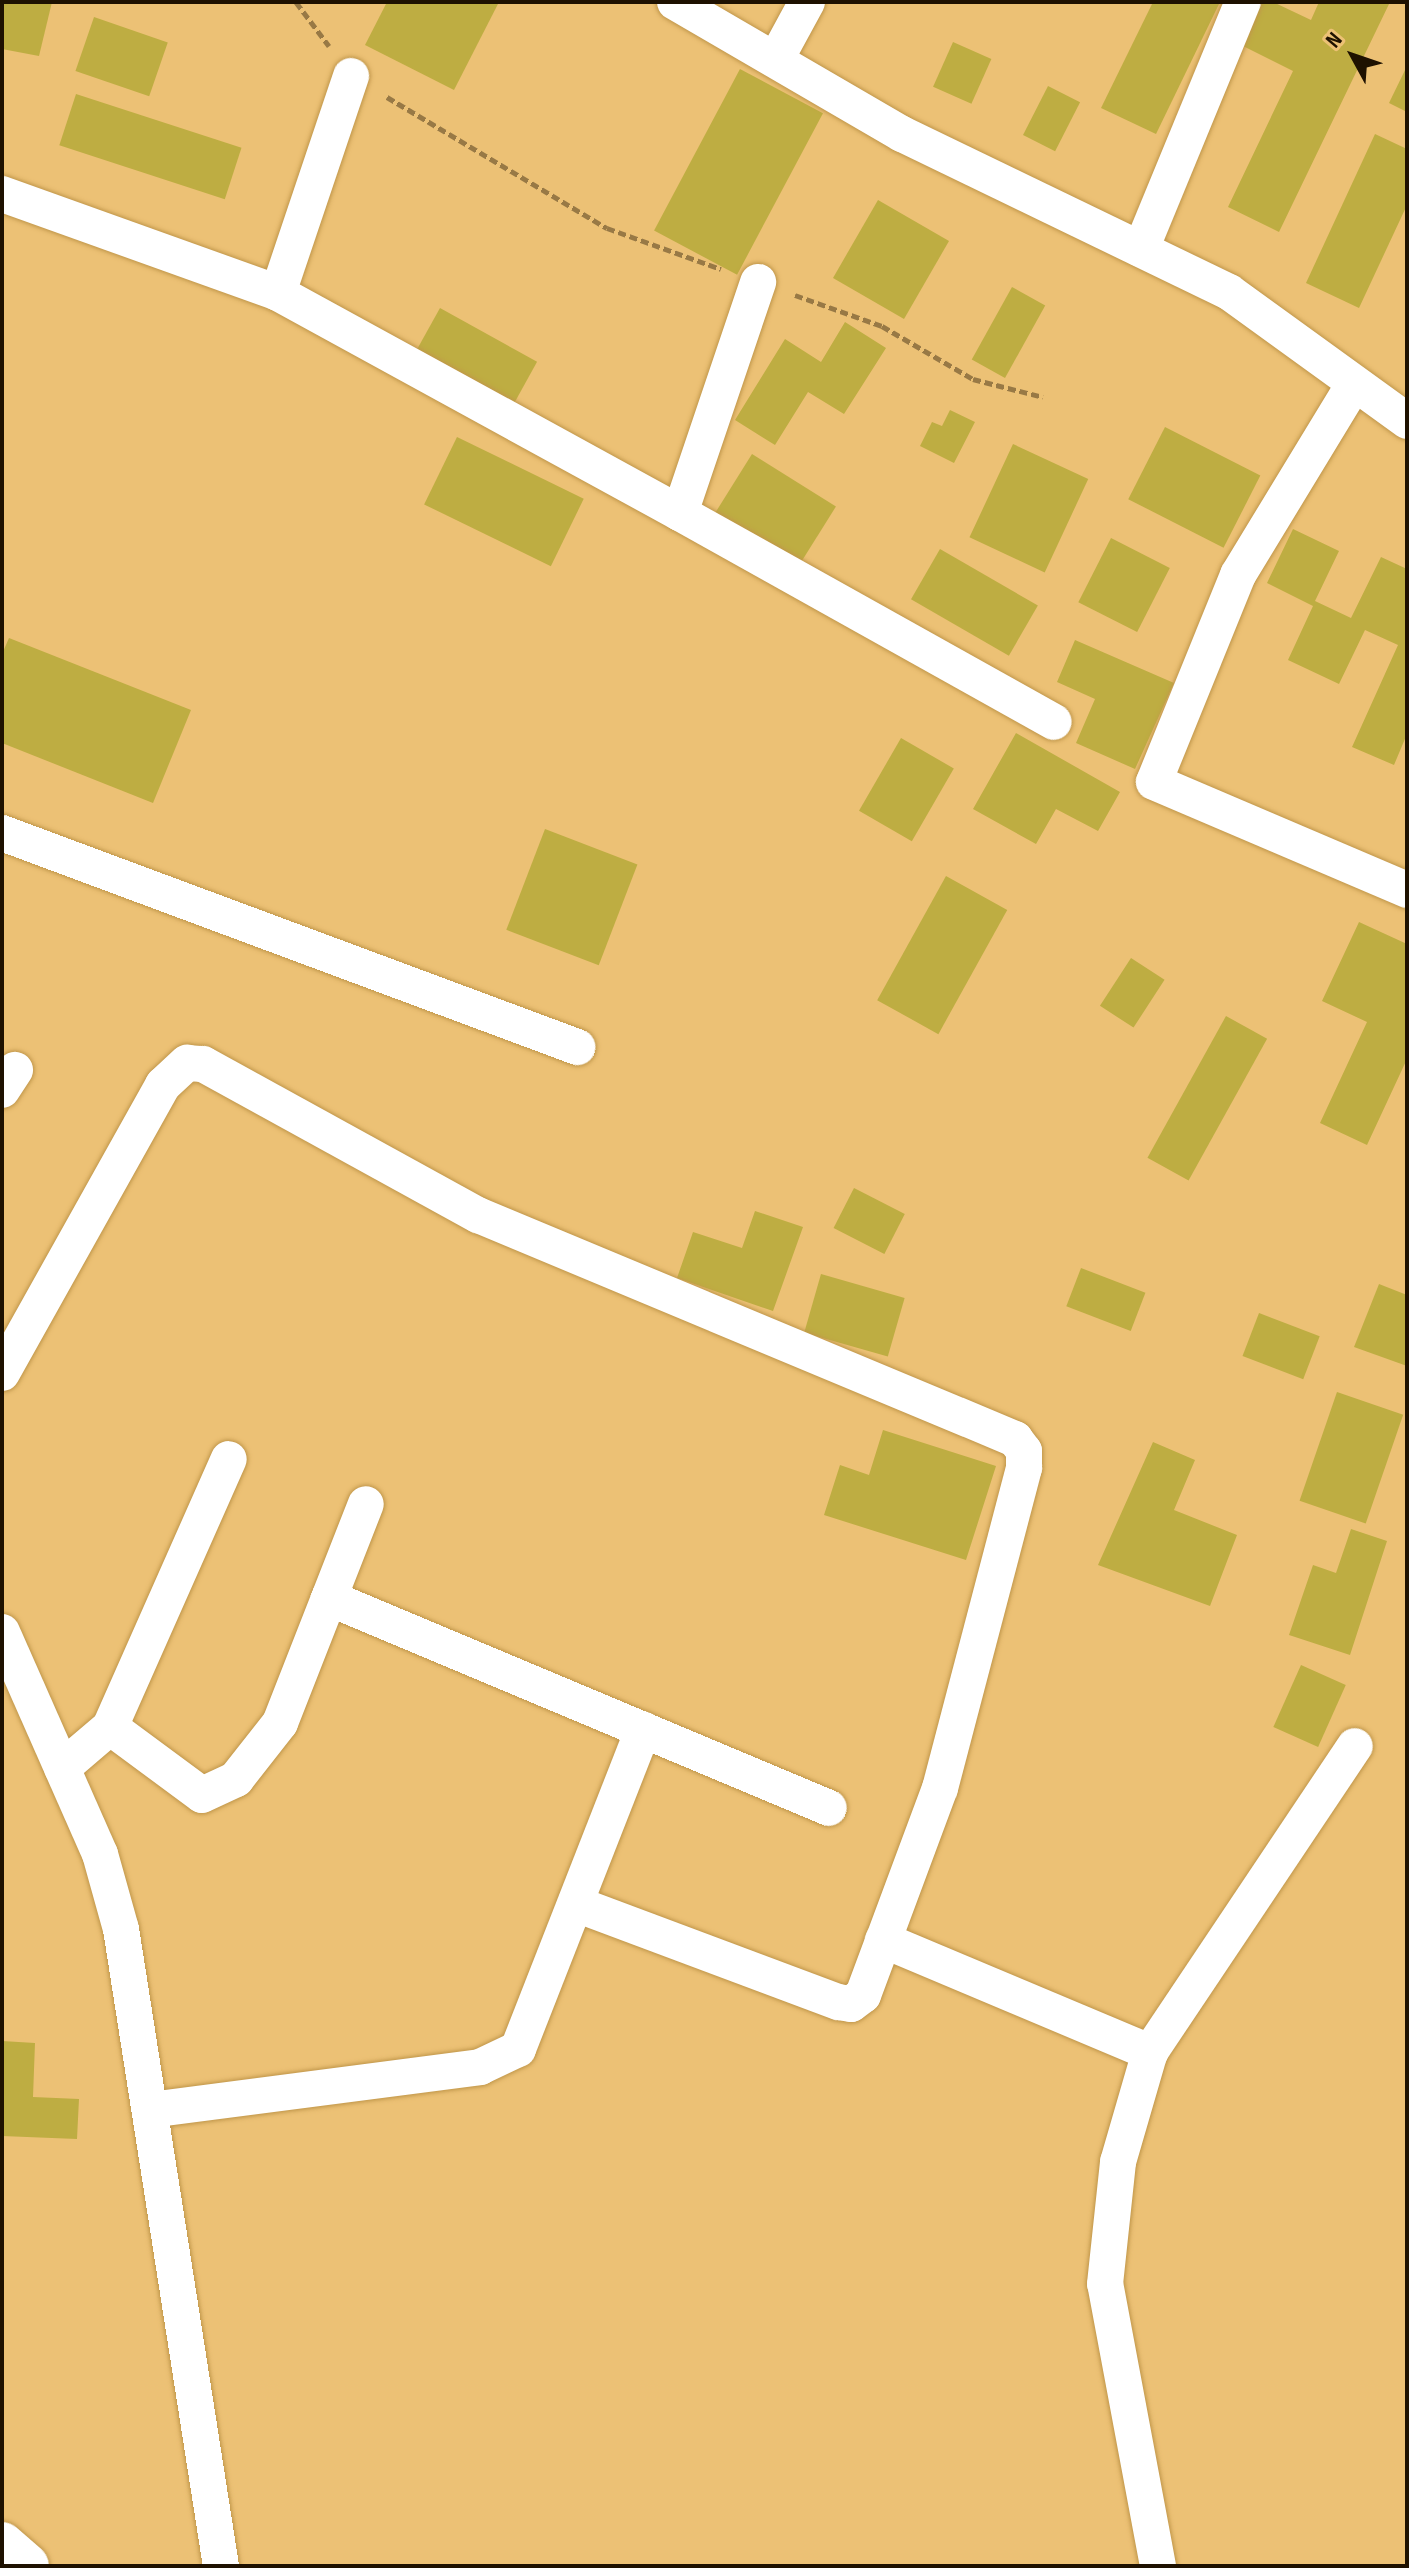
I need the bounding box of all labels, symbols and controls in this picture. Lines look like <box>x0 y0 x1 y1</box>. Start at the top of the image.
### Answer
north arrow <box>1313 16 1393 96</box>
text: N <box>1320 27 1348 53</box>

